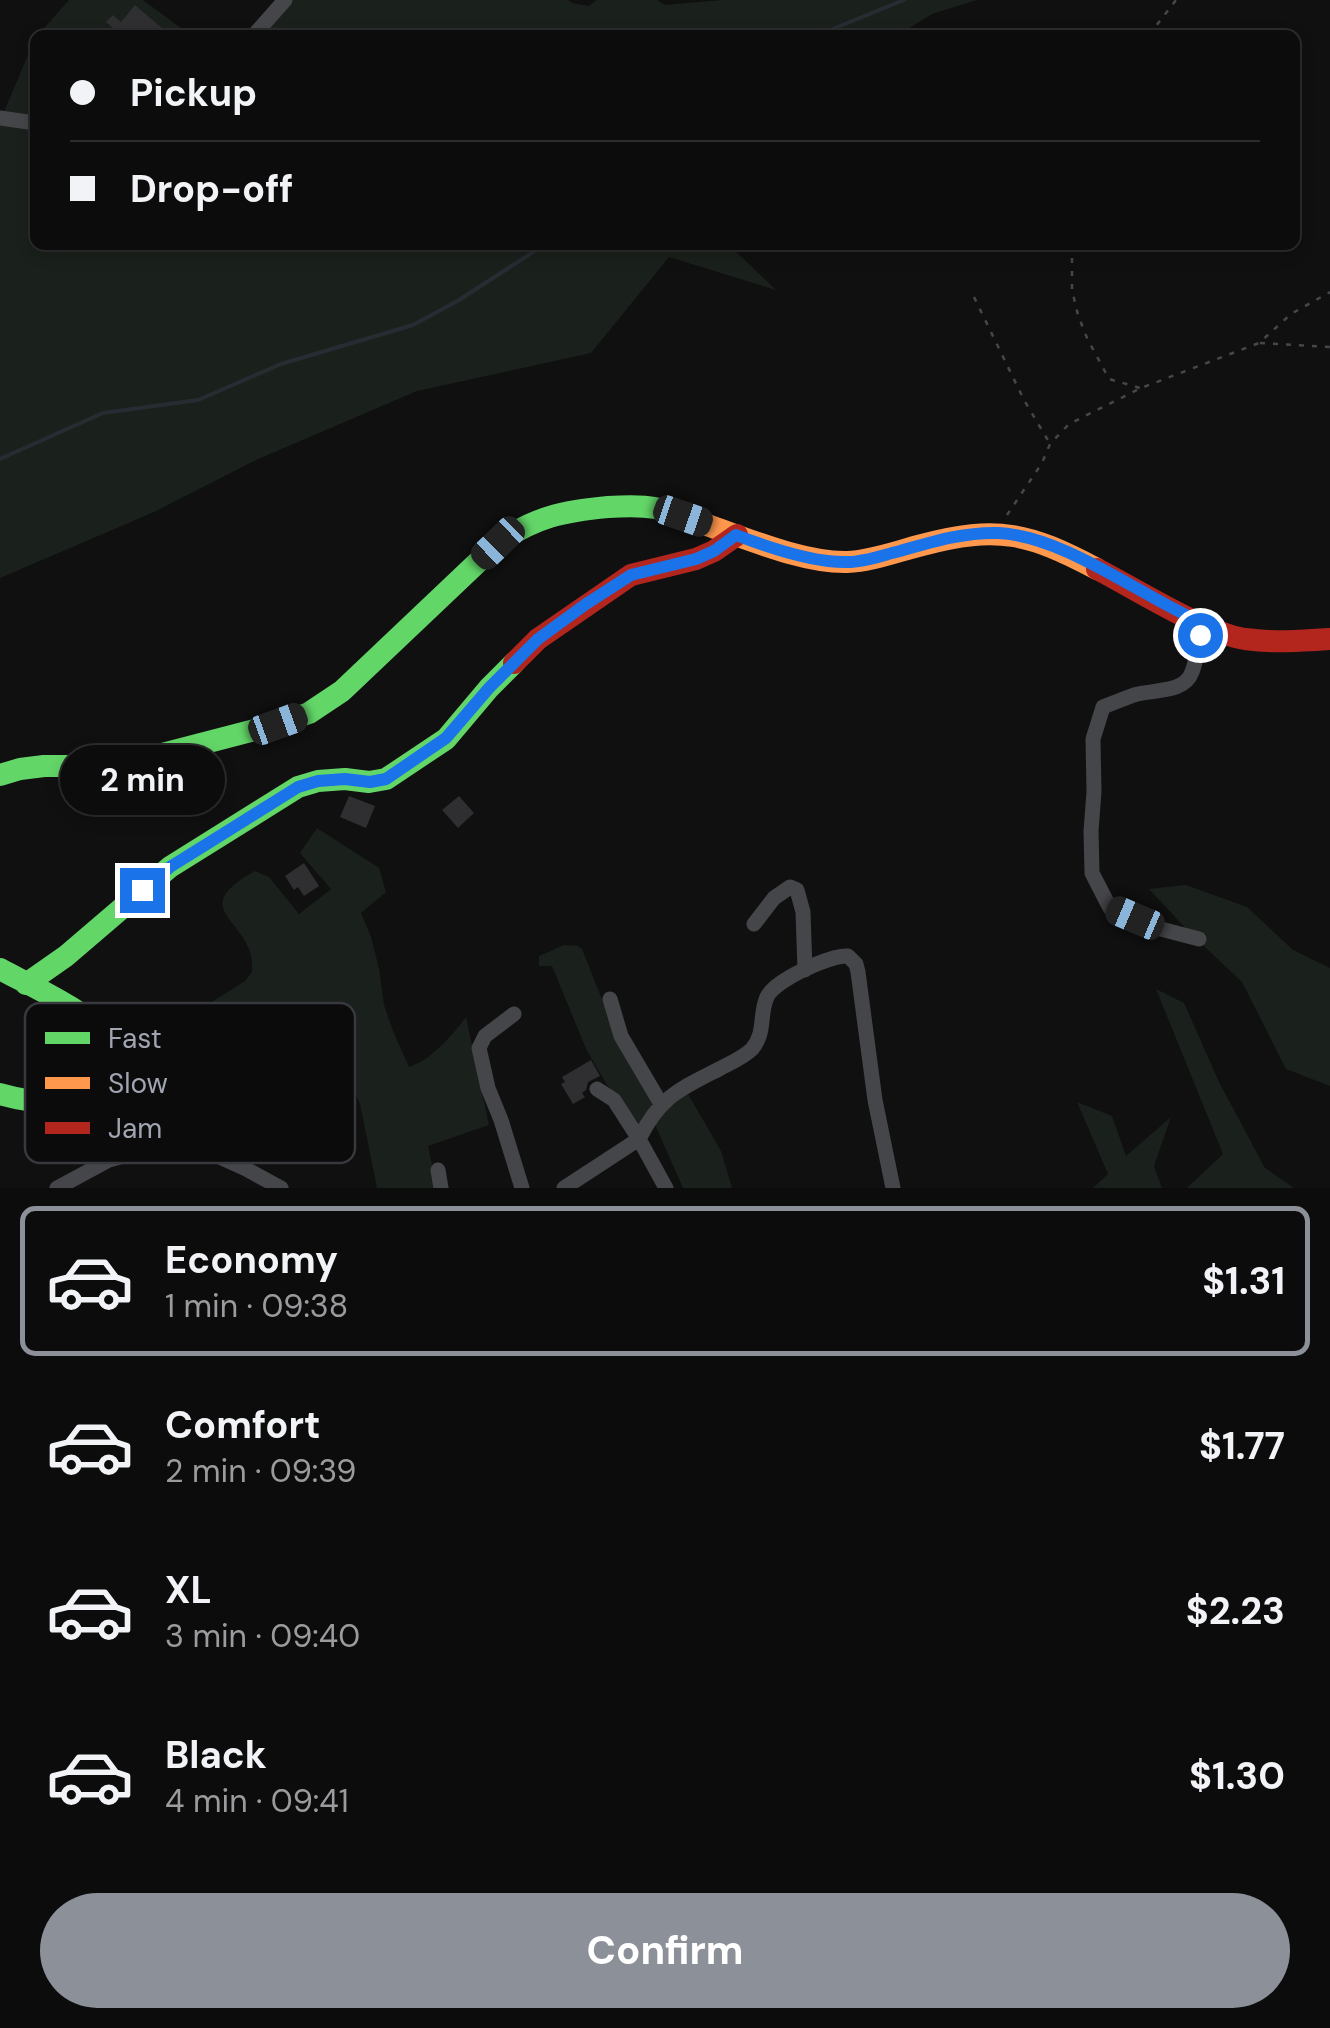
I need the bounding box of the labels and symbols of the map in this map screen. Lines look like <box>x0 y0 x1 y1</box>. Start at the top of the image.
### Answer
car <box>650 492 716 540</box>
car <box>466 511 530 575</box>
route start <box>1178 613 1223 658</box>
car <box>245 700 311 748</box>
callout: 2 min <box>59 745 224 815</box>
route end <box>120 868 165 913</box>
car <box>1102 892 1168 944</box>
legend <box>25 1003 355 1163</box>
text: Fast <box>108 1020 162 1057</box>
text: Slow <box>108 1065 168 1102</box>
text: Jam <box>108 1110 162 1147</box>

